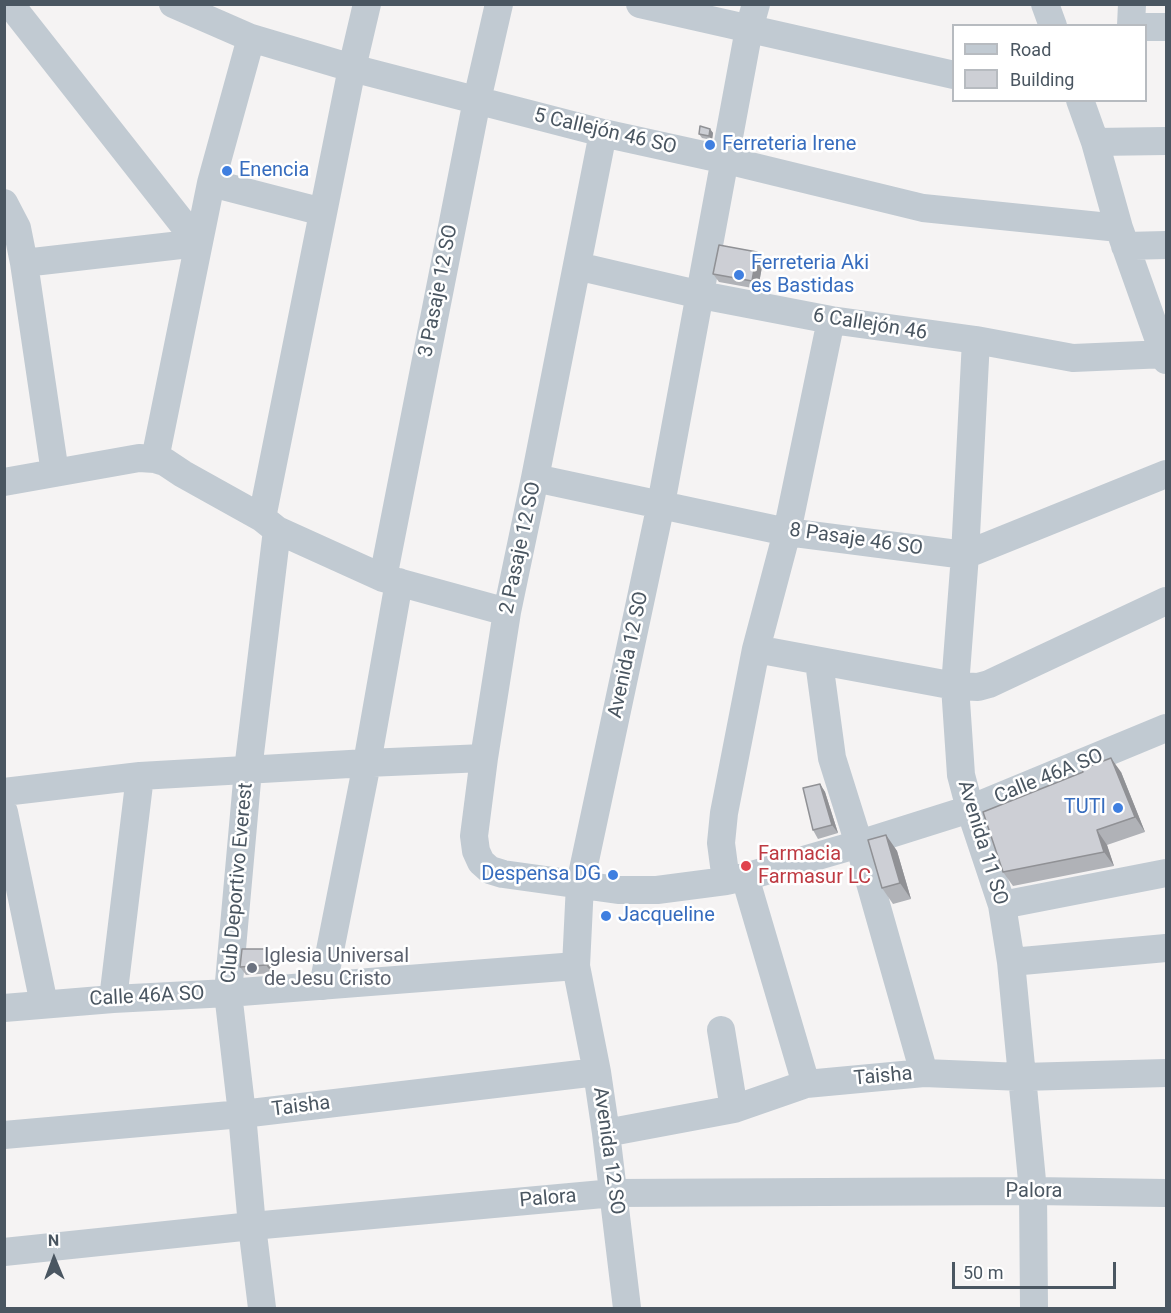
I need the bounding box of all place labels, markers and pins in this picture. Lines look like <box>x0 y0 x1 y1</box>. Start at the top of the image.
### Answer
place label: Ferreteria Irene <box>722 133 856 157</box>
marker: Ferreteria Irene <box>703 138 717 152</box>
place label: Enencia <box>239 159 309 183</box>
marker: Enencia <box>220 164 234 178</box>
place label: Ferreteria Aki es Bastidas <box>751 252 869 299</box>
marker: Ferreteria Aki es Bastidas <box>732 268 746 282</box>
place label: TUTI <box>1064 796 1106 820</box>
marker: TUTI <box>1111 801 1125 815</box>
place label: Farmacia Farmasur LC <box>758 843 871 890</box>
marker: Farmacia Farmasur LC <box>739 859 753 873</box>
place label: Despensa DG <box>481 863 601 887</box>
marker: Despensa DG <box>606 868 620 882</box>
place label: Jacqueline <box>618 904 715 928</box>
marker: Jacqueline <box>599 909 613 923</box>
place label: Iglesia Universal de Jesu Cristo <box>264 945 409 992</box>
marker: Iglesia Universal de Jesu Cristo <box>245 961 259 975</box>

